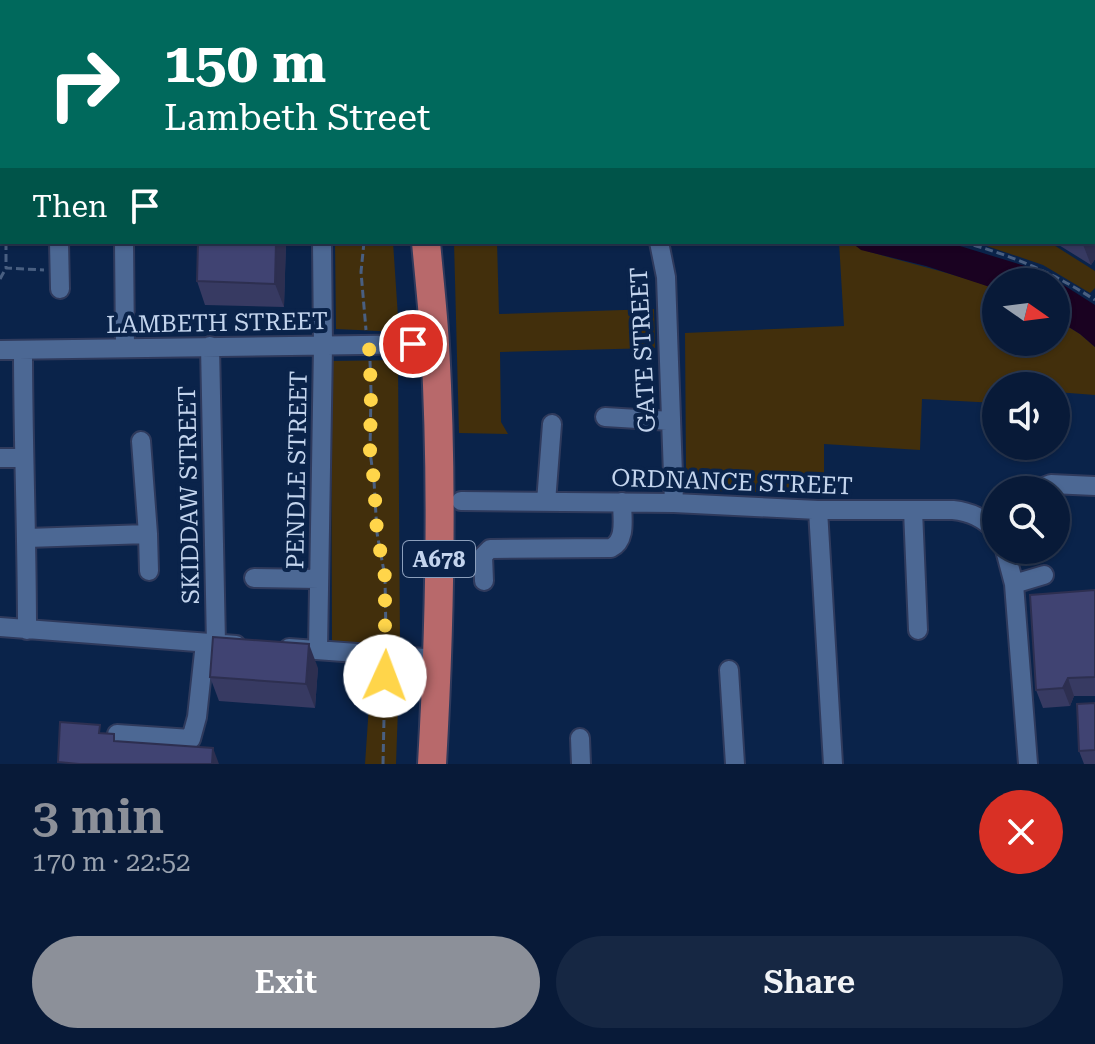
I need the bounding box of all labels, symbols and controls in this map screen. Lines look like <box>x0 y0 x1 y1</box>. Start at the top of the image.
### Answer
text: 150 m <box>164 30 326 96</box>
icon: right <box>32 32 136 136</box>
text: Lambeth Street <box>164 97 430 139</box>
icon: arrive <box>123 184 167 228</box>
text: Then <box>32 189 107 224</box>
street label: GATE STREET <box>625 266 661 434</box>
north arrow <box>982 268 1070 356</box>
map controls <box>982 268 1070 564</box>
street label: LAMBETH STREET <box>106 307 328 339</box>
pin <box>379 310 447 378</box>
icon: arrive <box>391 322 435 366</box>
street label: PENDLE STREET <box>281 370 313 570</box>
button: sound <box>982 372 1070 460</box>
street label: SKIDDAW STREET <box>173 386 205 604</box>
street label: ORDNANCE STREET <box>611 464 853 500</box>
button: search <box>982 476 1070 564</box>
road number: A678 <box>403 541 475 577</box>
position arrow <box>343 634 427 718</box>
text: 3 min <box>32 789 164 845</box>
button: close <box>979 790 1063 874</box>
text: 170 m · 22:52 <box>32 847 191 877</box>
button: Exit <box>32 936 540 1028</box>
button: Share <box>556 936 1063 1028</box>

